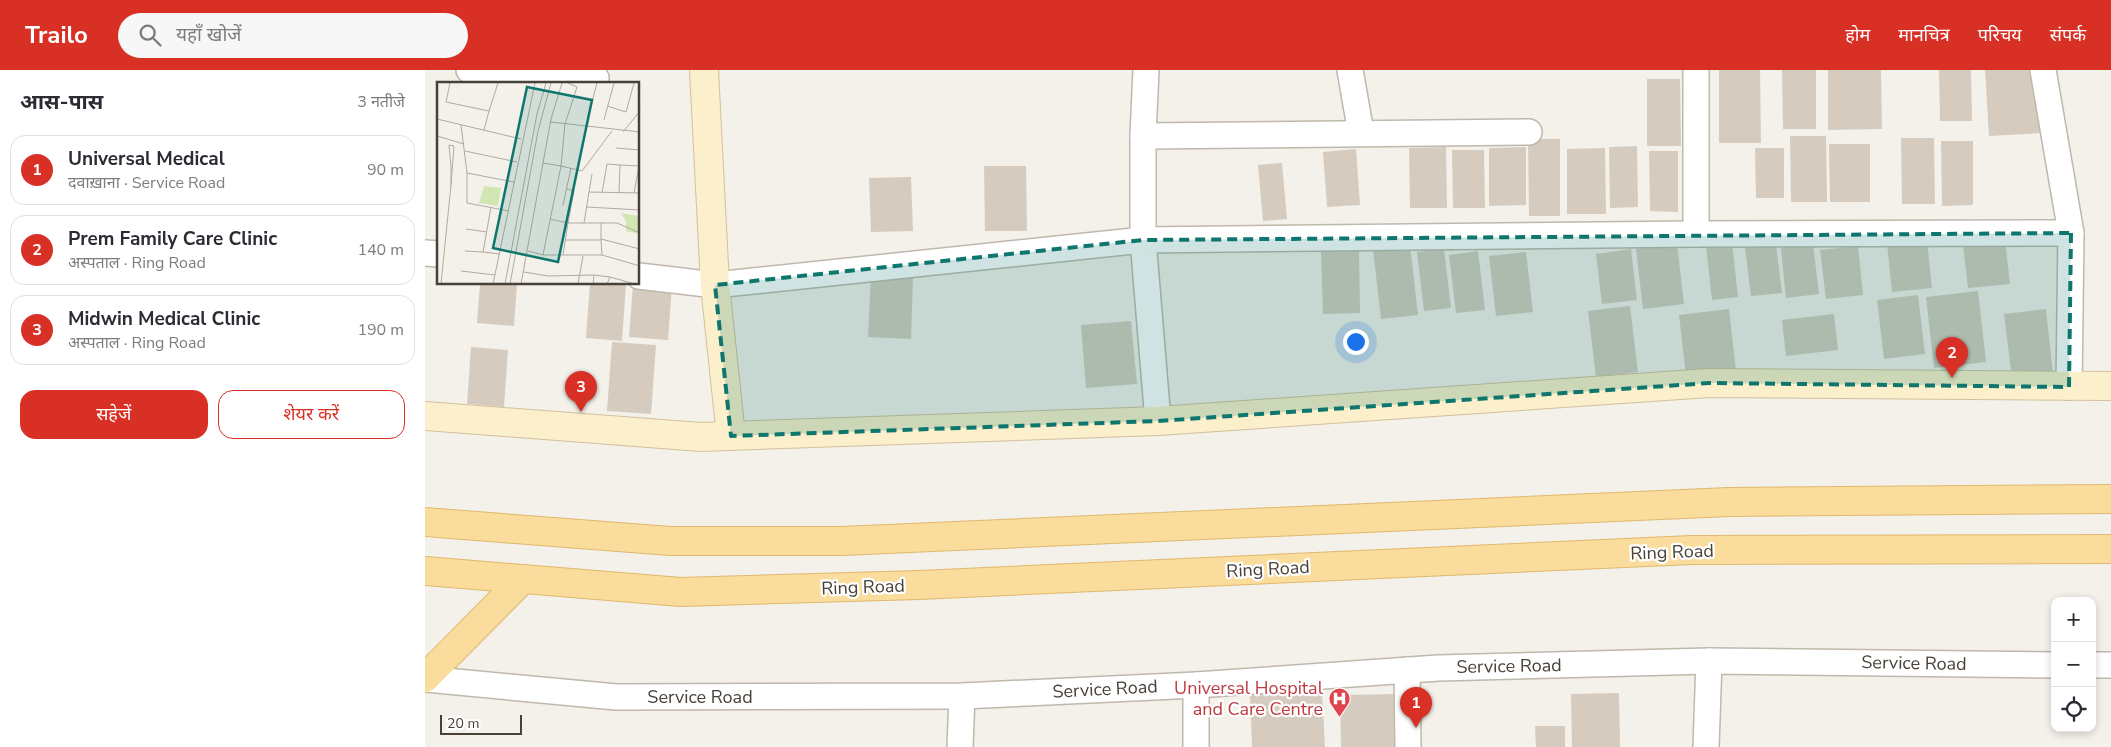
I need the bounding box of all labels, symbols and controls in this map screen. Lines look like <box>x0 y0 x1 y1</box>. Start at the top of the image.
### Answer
search box <box>118 13 468 58</box>
text: Trailo <box>25 19 88 51</box>
icon: search <box>136 21 164 49</box>
text: यहाँ खोजें <box>176 22 241 48</box>
text: होम <box>1845 23 1870 47</box>
text: मानचित्र <box>1898 23 1950 47</box>
text: परिचय <box>1978 23 2022 47</box>
text: संपर्क <box>2050 23 2086 47</box>
inset map <box>437 82 640 285</box>
text: आस-पास <box>20 88 103 116</box>
text: 3 नतीजे <box>357 91 405 113</box>
text: Universal Medical <box>68 146 225 172</box>
text: 1 <box>32 159 42 181</box>
text: 90 m <box>367 159 404 181</box>
text: दवाख़ाना · Service Road <box>68 172 225 194</box>
text: Prem Family Care Clinic <box>68 226 277 252</box>
text: 2 <box>32 239 42 261</box>
text: 140 m <box>357 239 404 261</box>
text: अस्पताल · Ring Road <box>68 252 206 274</box>
text: Midwin Medical Clinic <box>68 306 260 332</box>
text: 3 <box>32 319 42 341</box>
text: 190 m <box>357 319 404 341</box>
your location <box>1343 329 1369 355</box>
text: अस्पताल · Ring Road <box>68 332 206 354</box>
pin: 2 <box>1936 337 1968 378</box>
pin: 3 <box>565 371 597 412</box>
button: सहेजें <box>20 390 208 439</box>
button: शेयर करें <box>218 390 405 439</box>
street label: Ring Road <box>1630 539 1714 565</box>
street label: Ring Road <box>1226 555 1310 583</box>
street label: Ring Road <box>821 574 905 600</box>
map controls <box>2051 597 2096 732</box>
button: + <box>2051 597 2096 642</box>
button: − <box>2051 642 2096 687</box>
street label: Service Road <box>1861 650 1967 676</box>
street label: Service Road <box>1456 653 1562 679</box>
street label: Service Road <box>1052 674 1158 704</box>
place label: Universal Hospital and Care Centre <box>1174 676 1324 721</box>
street label: Service Road <box>647 685 753 709</box>
hospital icon: Universal Hospital and Care Centre <box>1327 686 1351 717</box>
pin: 1 <box>1400 687 1432 728</box>
button: locate <box>2051 687 2096 732</box>
scale bar <box>440 712 523 735</box>
text: 20 m <box>447 714 479 733</box>

